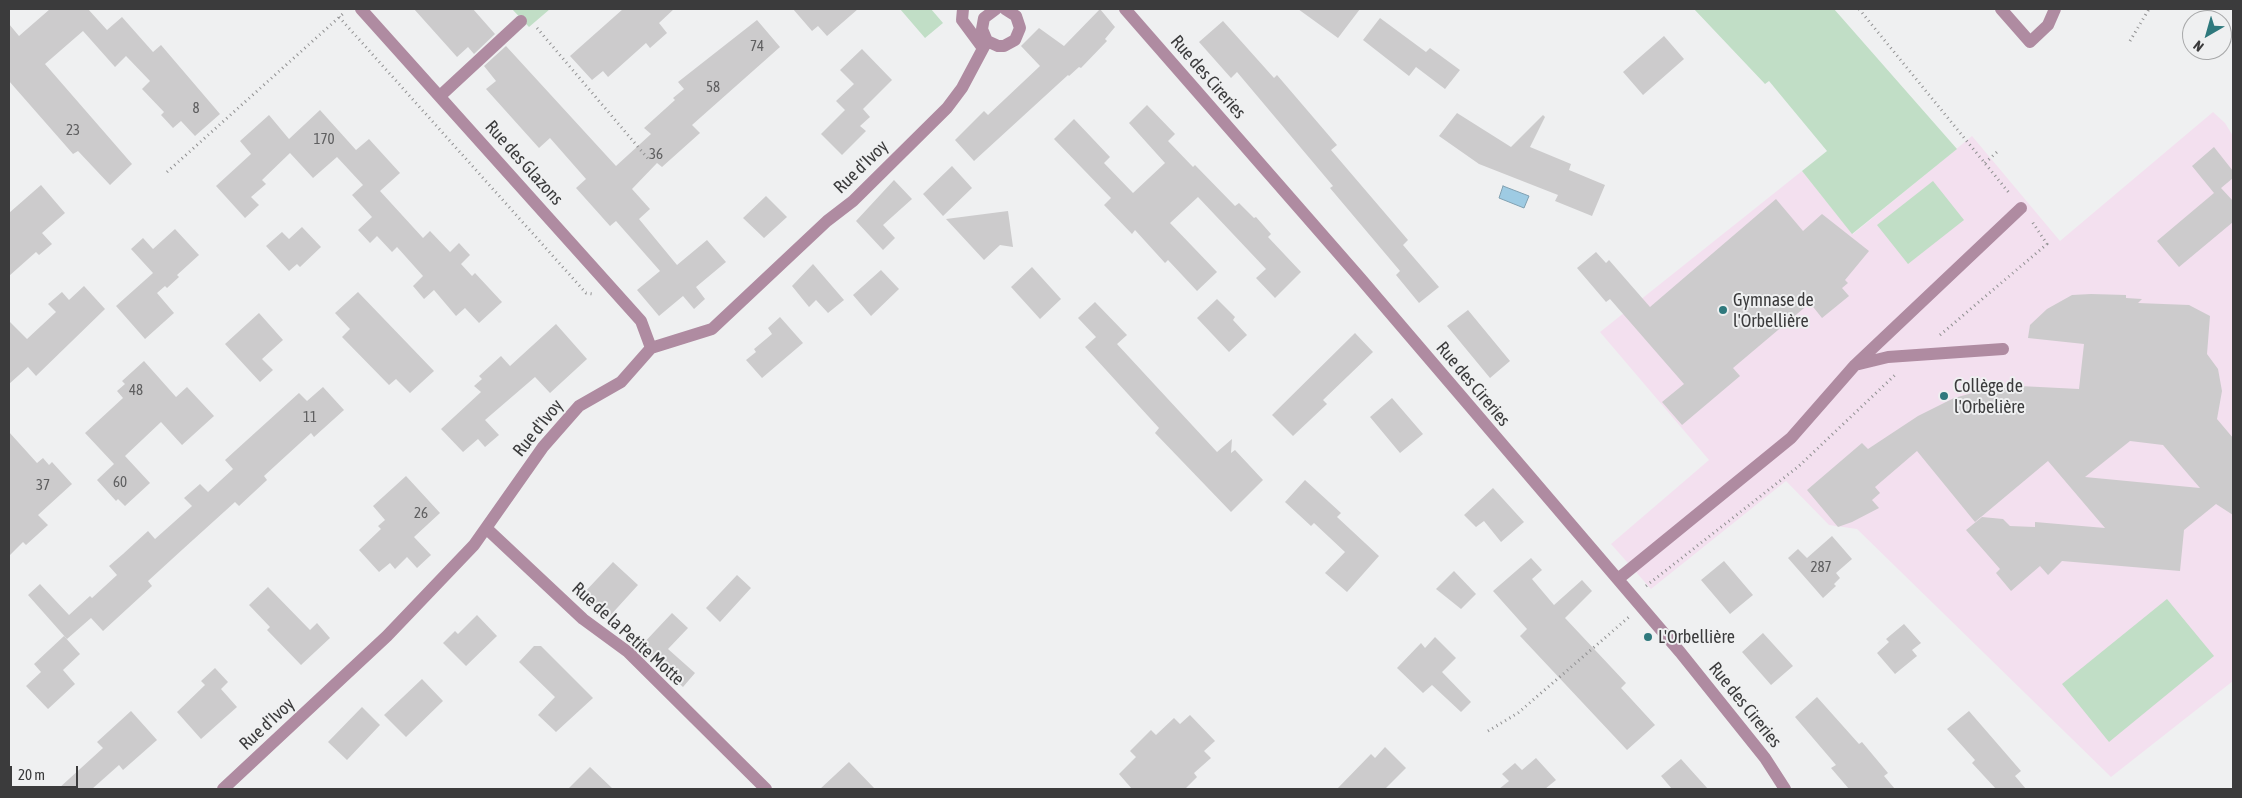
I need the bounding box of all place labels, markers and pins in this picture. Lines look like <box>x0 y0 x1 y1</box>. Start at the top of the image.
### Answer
place label: Gymnase de l'Orbellière <box>1733 289 1814 332</box>
marker: Gymnase de l'Orbellière <box>1717 304 1729 316</box>
place label: Collège de l'Orbelière <box>1954 375 2025 418</box>
marker: Collège de l'Orbelière <box>1938 390 1950 402</box>
place label: L'Orbellière <box>1658 626 1735 648</box>
marker: L'Orbellière <box>1642 631 1654 643</box>

